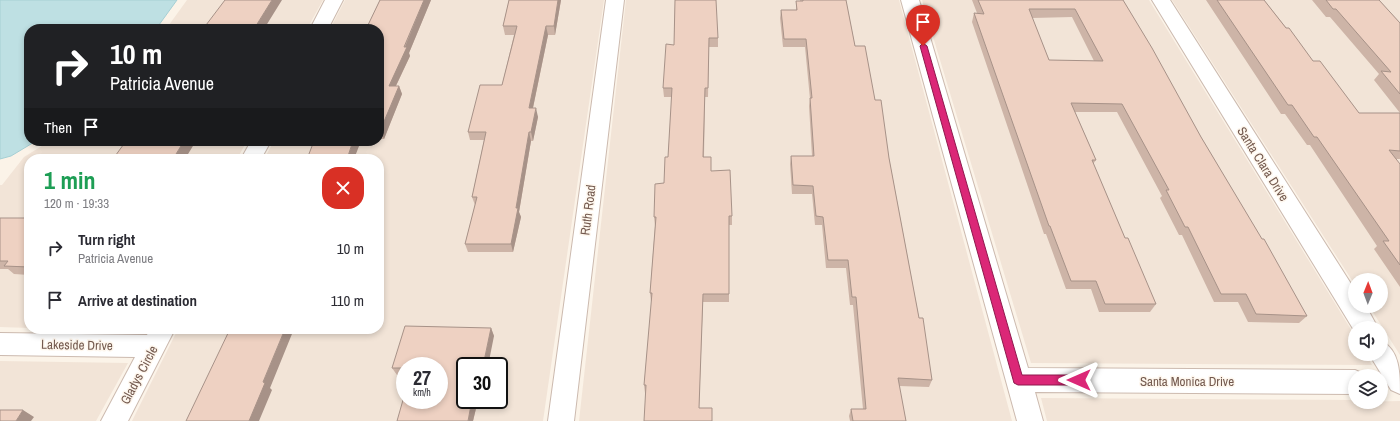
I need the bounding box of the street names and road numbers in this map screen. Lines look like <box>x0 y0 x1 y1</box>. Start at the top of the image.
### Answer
street label: Santa Clara Drive <box>1233 124 1293 204</box>
street label: Ruth Road <box>576 184 600 236</box>
street label: Lakeside Drive <box>41 336 113 354</box>
street label: Gladys Circle <box>116 343 162 407</box>
street label: Santa Monica Drive <box>1140 373 1234 390</box>

